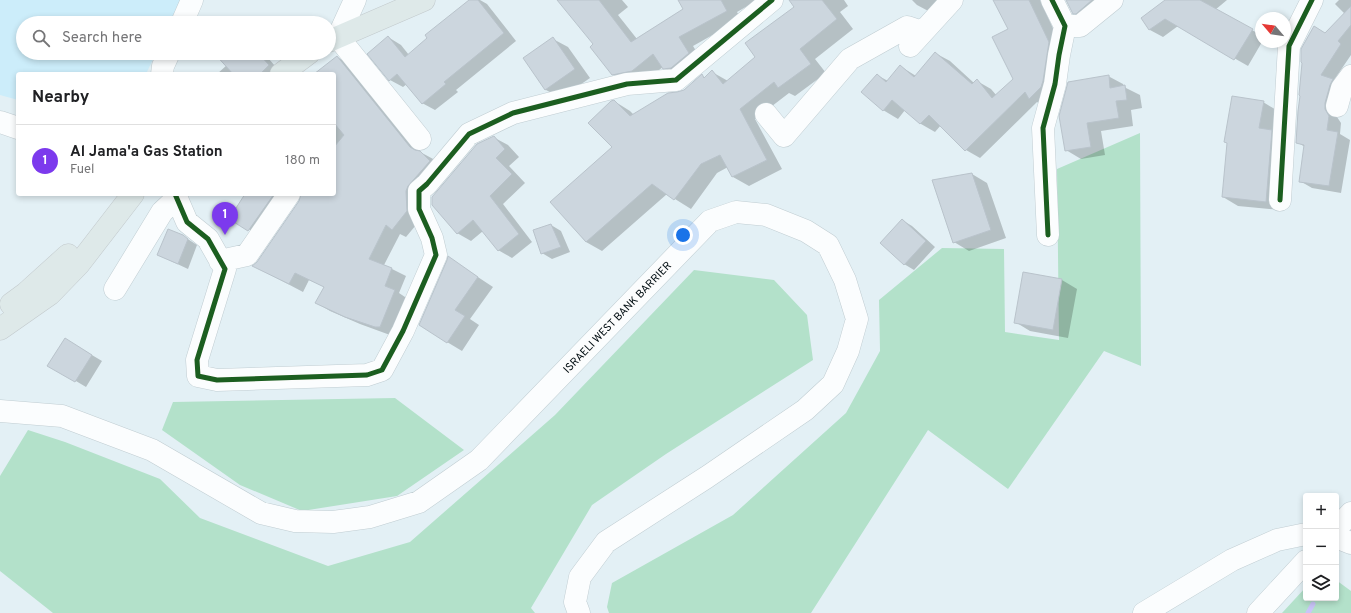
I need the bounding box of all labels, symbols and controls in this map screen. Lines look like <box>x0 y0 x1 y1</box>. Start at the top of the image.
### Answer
north arrow <box>1255 12 1291 48</box>
search box <box>16 16 336 60</box>
icon: search <box>30 27 52 49</box>
text: Search here <box>62 29 142 48</box>
text: Nearby <box>32 87 89 109</box>
text: Al Jama'a Gas Station <box>70 143 223 162</box>
text: 1 <box>42 153 48 169</box>
text: 180 m <box>285 153 320 169</box>
text: Fuel <box>70 162 95 178</box>
pin: 1 <box>212 202 238 235</box>
your location <box>673 225 693 245</box>
street label: ISRAELI WEST BANK BARRIER <box>561 259 675 377</box>
map controls <box>1303 493 1339 601</box>
button: + <box>1303 493 1339 529</box>
button: − <box>1303 529 1339 565</box>
button: layers <box>1303 565 1339 601</box>

